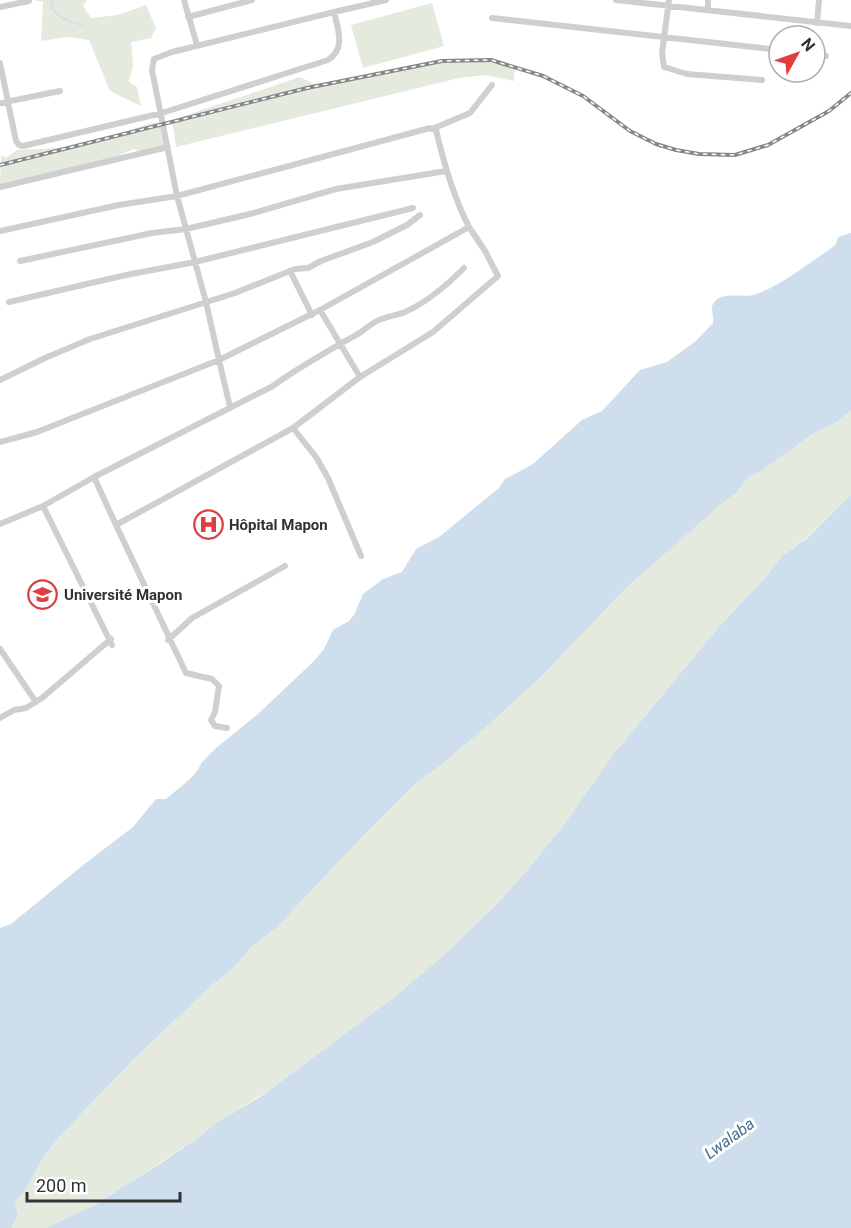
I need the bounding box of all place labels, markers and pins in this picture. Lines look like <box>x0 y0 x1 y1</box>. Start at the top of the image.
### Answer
hospital icon: Hôpital Mapon <box>192 509 224 541</box>
place label: Hôpital Mapon <box>229 516 328 534</box>
school or university icon: Université Mapon <box>27 579 59 611</box>
place label: Université Mapon <box>64 586 182 604</box>

